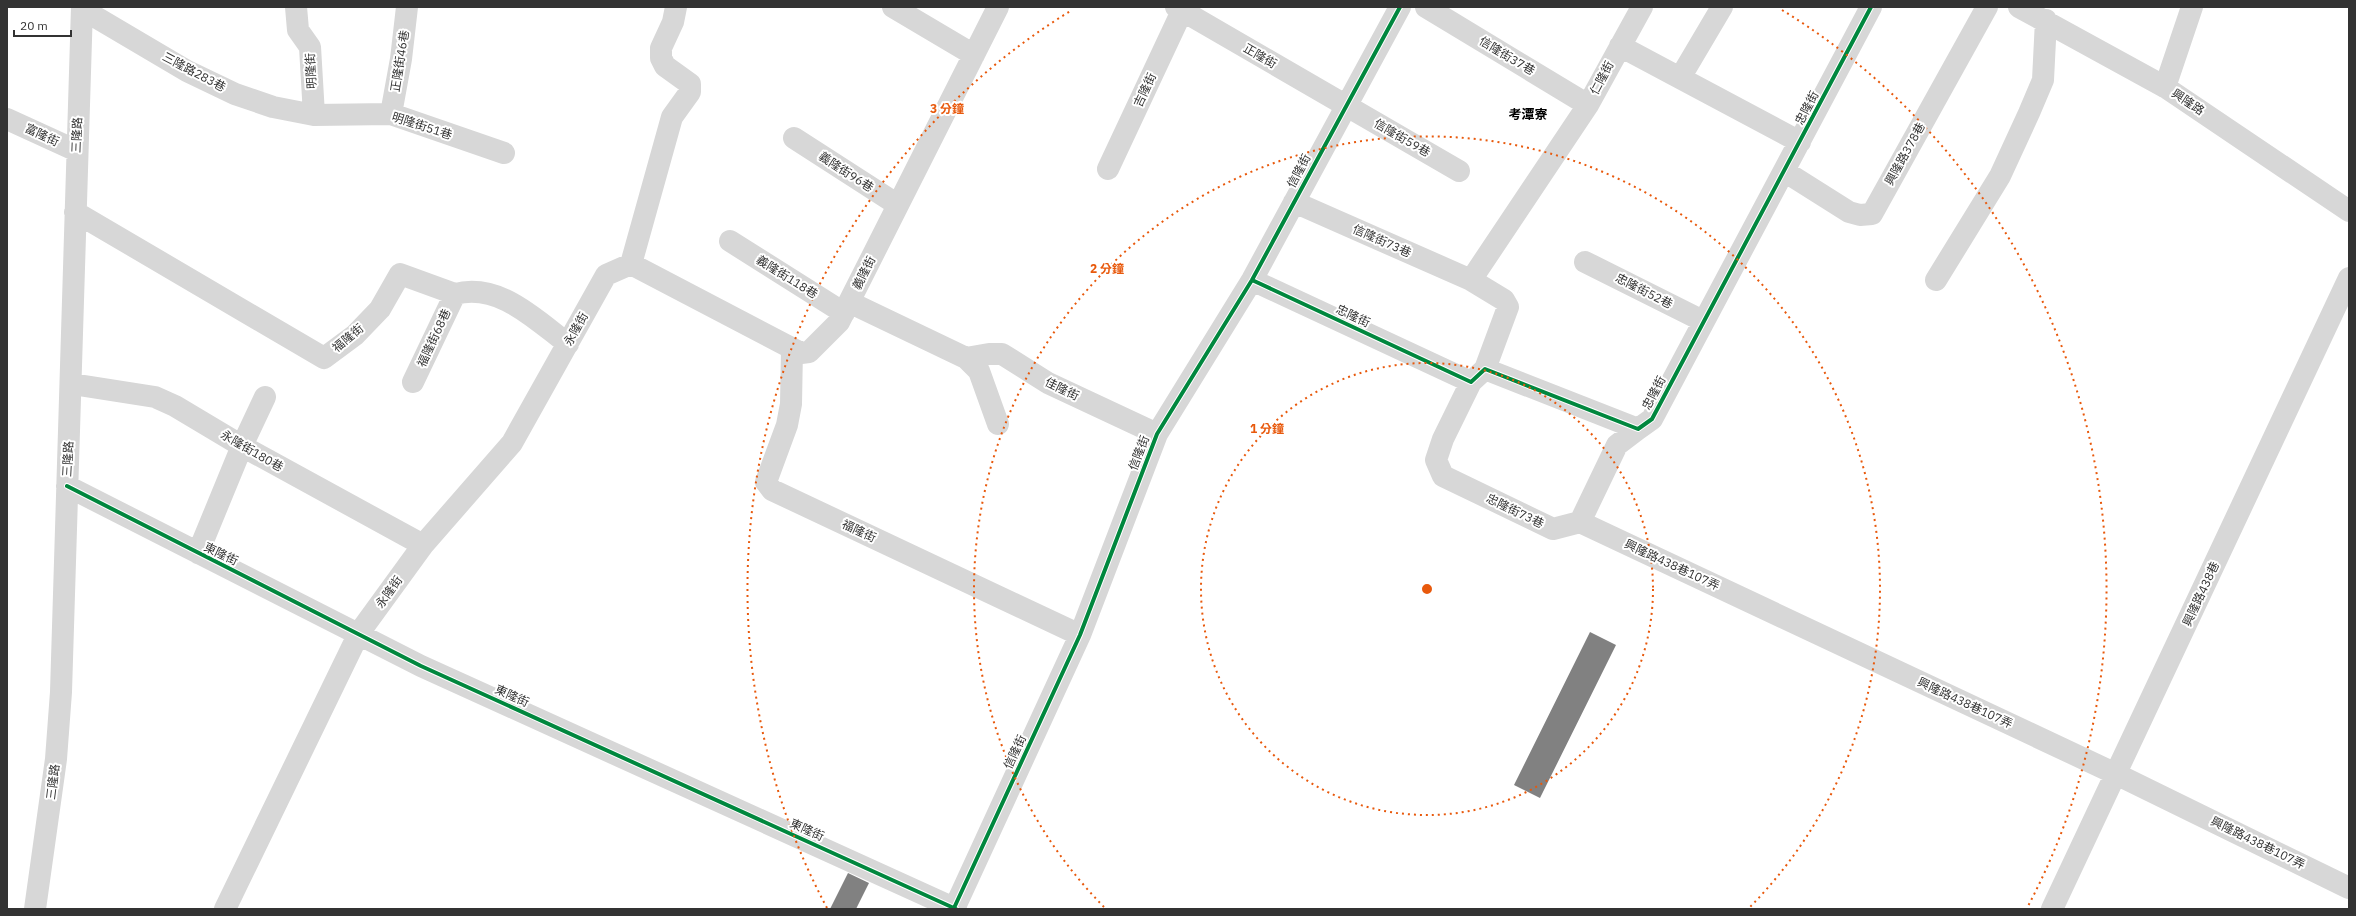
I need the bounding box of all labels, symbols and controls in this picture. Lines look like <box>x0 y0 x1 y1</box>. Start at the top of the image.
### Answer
scale bar <box>14 12 71 38</box>
text: 20 m <box>20 18 48 33</box>
street label: 正隆街46巷 <box>387 29 412 93</box>
street label: 信隆街37巷 <box>1477 33 1538 78</box>
street label: 正隆街 <box>1241 40 1280 71</box>
street label: 三隆路283巷 <box>160 49 228 95</box>
street label: 明隆街 <box>302 53 319 89</box>
street label: 仁隆街 <box>1586 58 1617 97</box>
street label: 吉隆街 <box>1130 70 1159 109</box>
street label: 興隆路 <box>2169 85 2207 118</box>
street label: 忠隆街 <box>1791 88 1822 127</box>
text: 3 分鐘 <box>930 101 964 116</box>
district label: 考潭寮 <box>1508 106 1548 123</box>
street label: 明隆街51巷 <box>390 109 454 142</box>
street label: 信隆街59巷 <box>1371 115 1433 160</box>
street label: 三隆路 <box>68 117 85 153</box>
street label: 富隆街 <box>23 120 62 149</box>
street label: 興隆路378巷 <box>1881 120 1928 188</box>
street label: 義隆街96巷 <box>816 148 877 195</box>
street label: 信隆街 <box>1283 151 1314 190</box>
street label: 信隆街73巷 <box>1351 221 1414 260</box>
street label: 義隆街118巷 <box>754 252 821 301</box>
street label: 義隆街 <box>849 253 878 292</box>
text: 2 分鐘 <box>1090 261 1124 276</box>
street label: 忠隆街52巷 <box>1613 270 1675 311</box>
street label: 忠隆街 <box>1334 301 1373 330</box>
street label: 福隆街68巷 <box>414 306 454 369</box>
street label: 永隆街 <box>560 309 591 348</box>
street label: 福隆街 <box>329 320 366 355</box>
street label: 忠隆街 <box>1638 373 1669 412</box>
street label: 佳隆街 <box>1043 374 1082 403</box>
text: 1 分鐘 <box>1250 421 1284 436</box>
street label: 永隆街180巷 <box>218 427 286 474</box>
street label: 信隆街 <box>1125 433 1152 472</box>
street label: 三隆路 <box>59 441 76 477</box>
street label: 忠隆街73巷 <box>1484 490 1547 531</box>
street label: 福隆街 <box>840 516 879 545</box>
street label: 興隆路438巷107弄 <box>1622 536 1722 593</box>
street label: 東隆街 <box>202 539 241 568</box>
street label: 興隆路438巷 <box>2179 559 2222 629</box>
street label: 永隆街 <box>372 573 405 611</box>
centre of rings <box>1420 582 1434 596</box>
street label: 興隆路438巷107弄 <box>1915 674 2015 731</box>
street label: 東隆街 <box>493 681 532 710</box>
street label: 信隆街 <box>1000 732 1029 771</box>
street label: 三隆路 <box>43 763 62 801</box>
street label: 興隆路438巷107弄 <box>2209 813 2308 872</box>
street label: 東隆街 <box>788 815 827 844</box>

